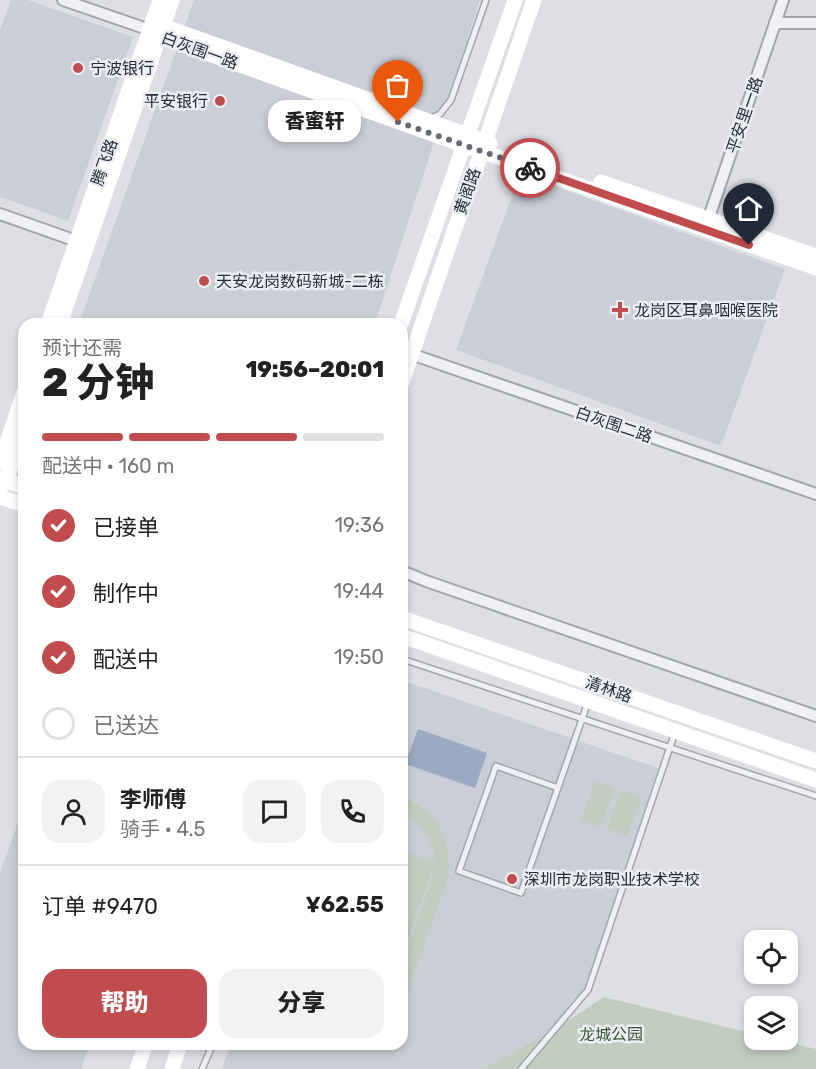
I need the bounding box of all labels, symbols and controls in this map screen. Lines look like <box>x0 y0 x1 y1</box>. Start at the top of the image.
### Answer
street label: 白灰围一路 <box>159 28 241 73</box>
place label: 宁波银行 <box>90 59 154 78</box>
pin <box>372 60 423 122</box>
marker: 宁波银行 <box>71 61 85 75</box>
icon: bag <box>381 69 414 102</box>
street label: 平安里一路 <box>722 74 766 156</box>
place label: 平安银行 <box>144 92 208 111</box>
marker: 平安银行 <box>213 94 227 108</box>
callout: 香蜜轩 <box>269 101 362 143</box>
text: 香蜜轩 <box>285 109 345 133</box>
street label: 腾飞路 <box>88 136 121 188</box>
courier <box>500 138 560 198</box>
icon: bike <box>514 152 547 185</box>
street label: 黄阁路 <box>451 165 484 217</box>
pin <box>723 183 774 245</box>
icon: home <box>732 192 765 225</box>
place label: 天安龙岗数码新城-二栋 <box>216 272 384 291</box>
marker: 天安龙岗数码新城-二栋 <box>197 274 211 288</box>
marker: 龙岗区耳鼻咽喉医院 <box>611 301 629 319</box>
place label: 龙岗区耳鼻咽喉医院 <box>634 301 778 320</box>
text: 预计还需 <box>42 336 122 360</box>
text: 19:56–20:01 <box>246 356 384 383</box>
text: 2 分钟 <box>42 360 154 406</box>
street label: 白灰围二路 <box>573 402 655 446</box>
text: 配送中 · 160 m <box>42 454 174 478</box>
icon: check <box>42 509 75 542</box>
text: 19:36 <box>334 513 384 537</box>
text: 已接单 <box>93 514 159 541</box>
icon: check <box>42 575 75 608</box>
text: 19:44 <box>334 579 384 603</box>
text: 制作中 <box>93 580 159 607</box>
icon: check <box>42 641 75 674</box>
text: 19:50 <box>334 645 384 669</box>
text: 配送中 <box>93 646 159 673</box>
street label: 清林路 <box>583 673 635 706</box>
text: 已送达 <box>93 712 159 739</box>
button: person <box>42 780 105 843</box>
button: chat <box>243 780 306 843</box>
button: phone <box>321 780 384 843</box>
text: 李师傅 <box>120 786 186 813</box>
text: 骑手 · 4.5 <box>120 817 205 841</box>
place label: 深圳市龙岗职业技术学校 <box>524 870 700 889</box>
marker: 深圳市龙岗职业技术学校 <box>505 872 519 886</box>
text: ¥62.55 <box>306 891 384 918</box>
text: 订单 #9470 <box>42 893 158 920</box>
map controls <box>744 930 798 1050</box>
button: locate <box>744 930 798 984</box>
button: 帮助 <box>42 969 207 1038</box>
button: 分享 <box>219 969 384 1038</box>
button: layers <box>744 996 798 1050</box>
park label: 龙城公园 <box>579 1025 643 1044</box>

